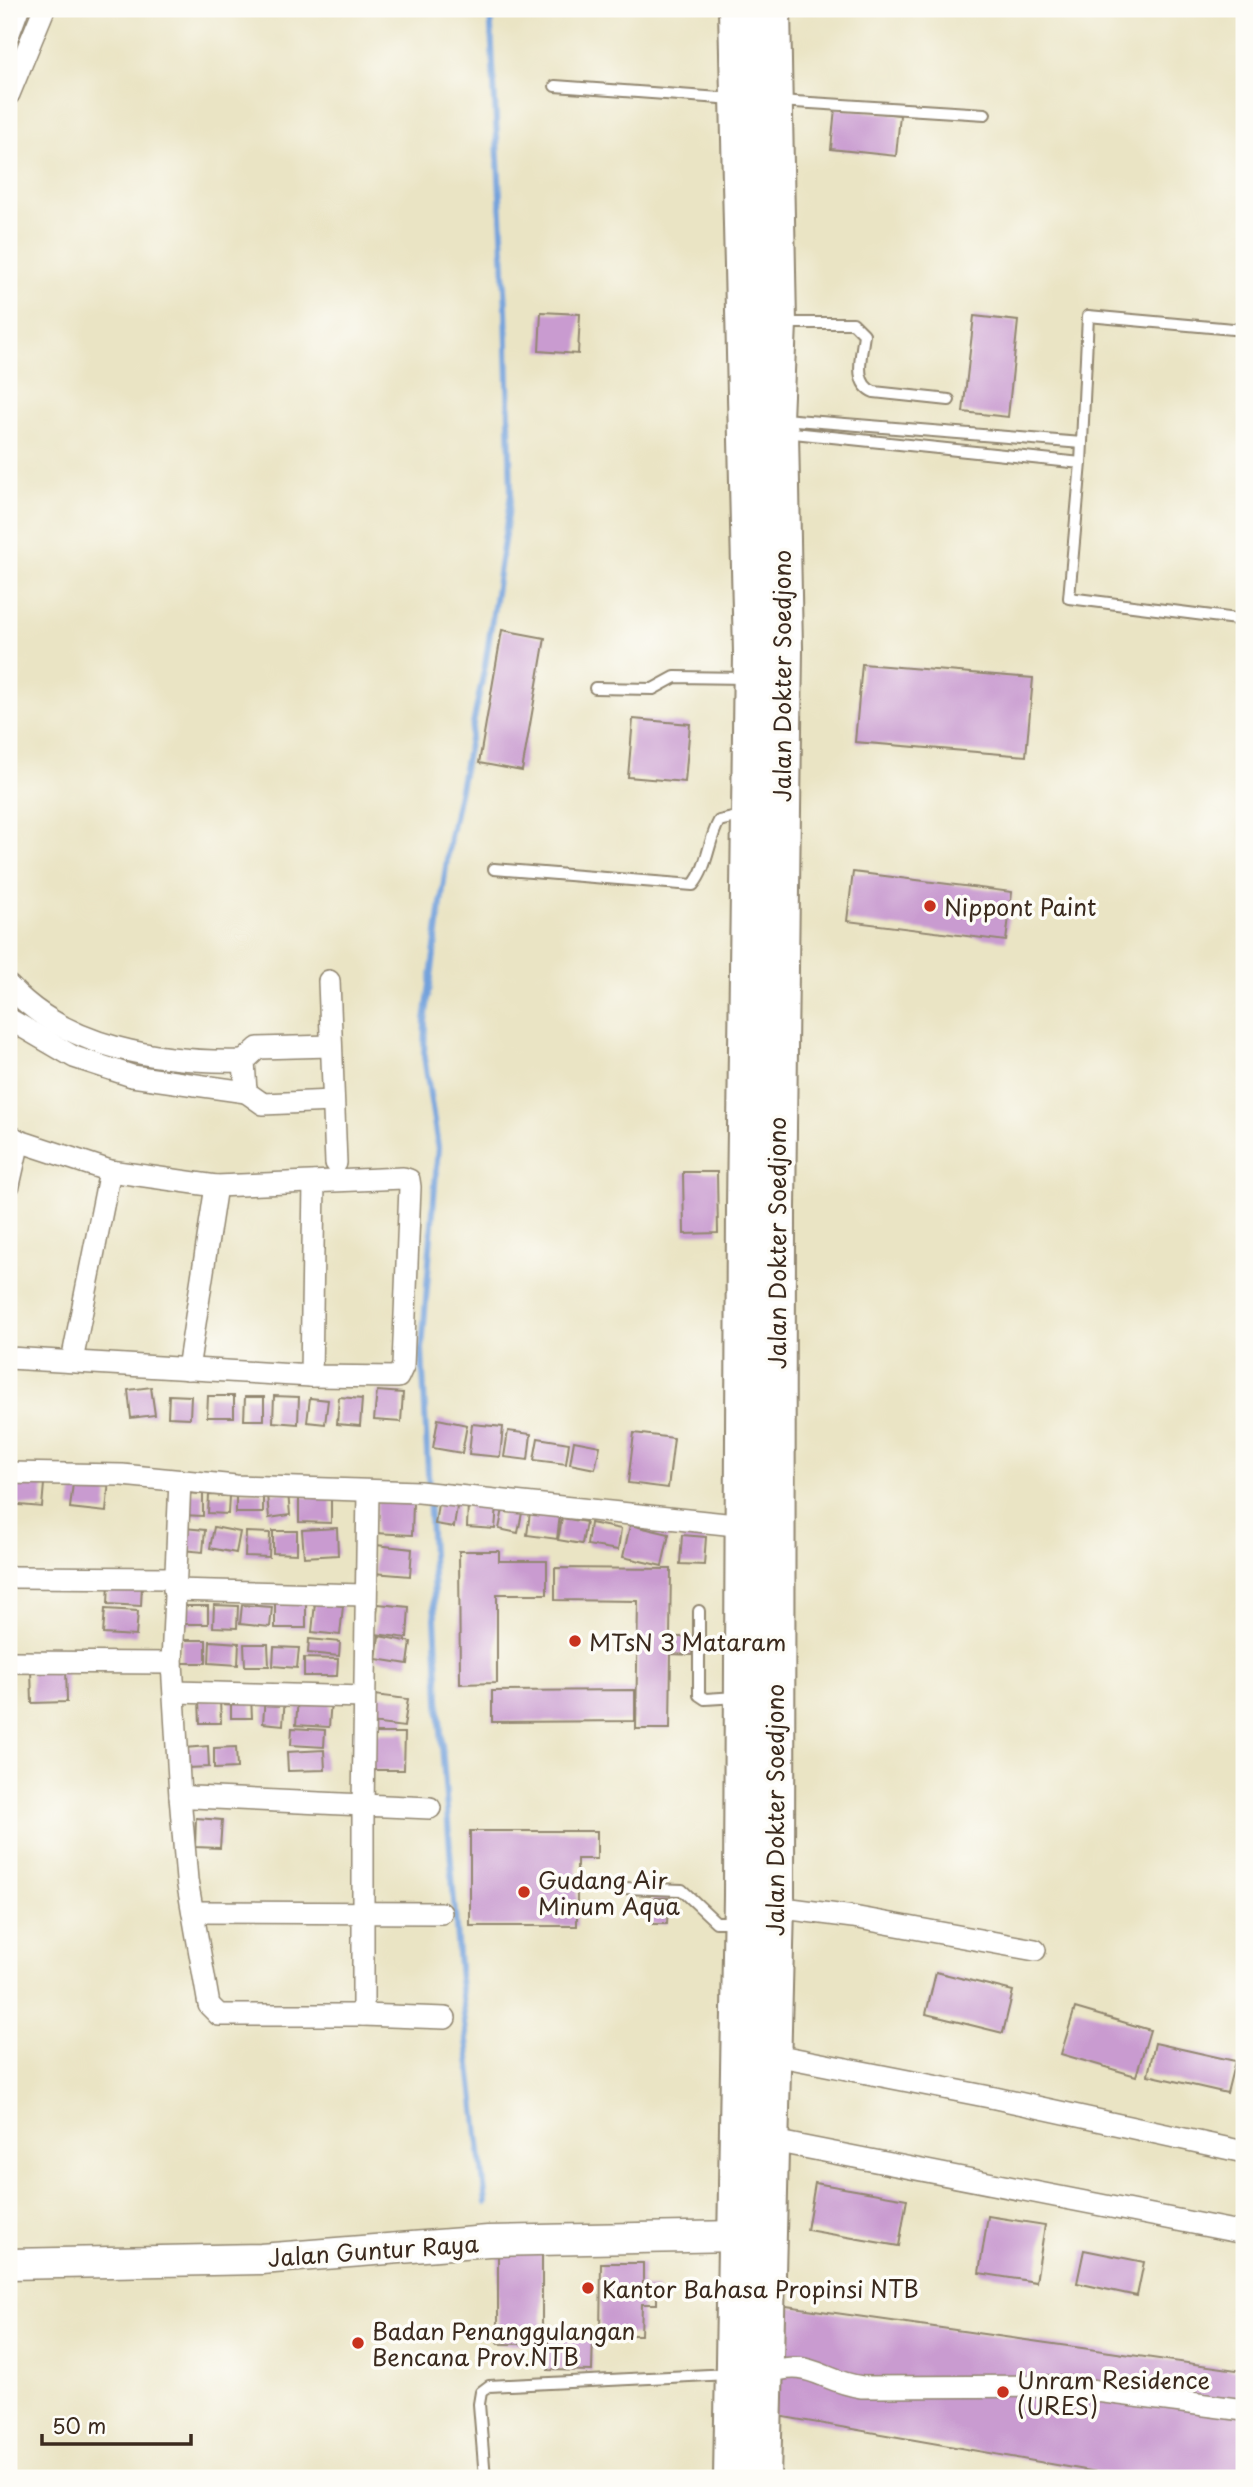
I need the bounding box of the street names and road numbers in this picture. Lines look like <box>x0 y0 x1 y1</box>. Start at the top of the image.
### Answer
street label: Jalan Dokter Soedjono <box>764 550 799 802</box>
street label: Jalan Dokter Soedjono <box>759 1117 794 1369</box>
street label: Jalan Dokter Soedjono <box>757 1684 792 1936</box>
street label: Jalan Guntur Raya <box>266 2225 480 2275</box>

